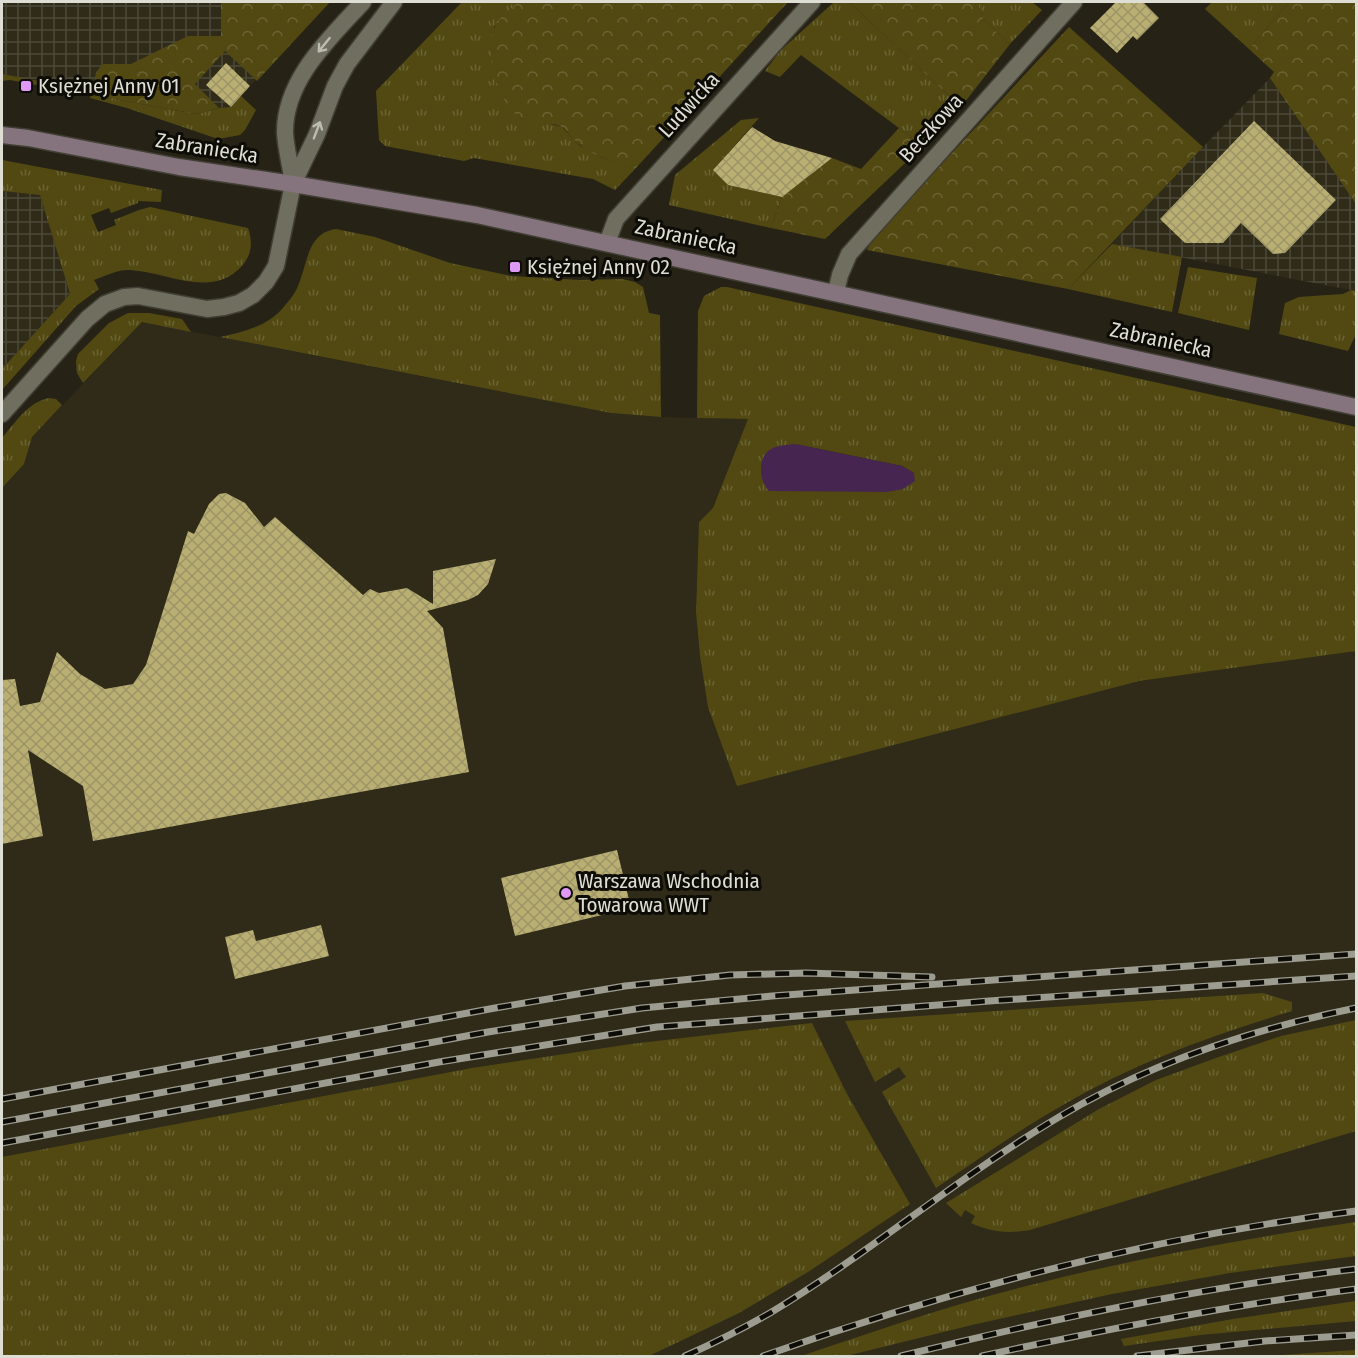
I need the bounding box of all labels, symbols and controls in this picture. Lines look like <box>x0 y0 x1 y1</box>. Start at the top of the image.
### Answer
one-way arrow <box>318 37 331 53</box>
street label: Ludwicka <box>653 67 725 143</box>
place label: Księżnej Anny 01 <box>38 73 180 99</box>
marker: Księżnej Anny 01 <box>19 79 33 93</box>
street label: Beczkowa <box>893 88 969 168</box>
one-way arrow <box>313 122 324 140</box>
street label: Zabraniecka <box>154 127 260 169</box>
street label: Zabraniecka <box>633 214 739 260</box>
place label: Księżnej Anny 02 <box>527 254 670 280</box>
marker: Księżnej Anny 02 <box>508 260 522 274</box>
street label: Zabraniecka <box>1108 317 1214 363</box>
place label: Warszawa Wschodnia Towarowa WWT <box>578 868 760 918</box>
marker: Warszawa Wschodnia Towarowa WWT <box>559 886 573 900</box>

